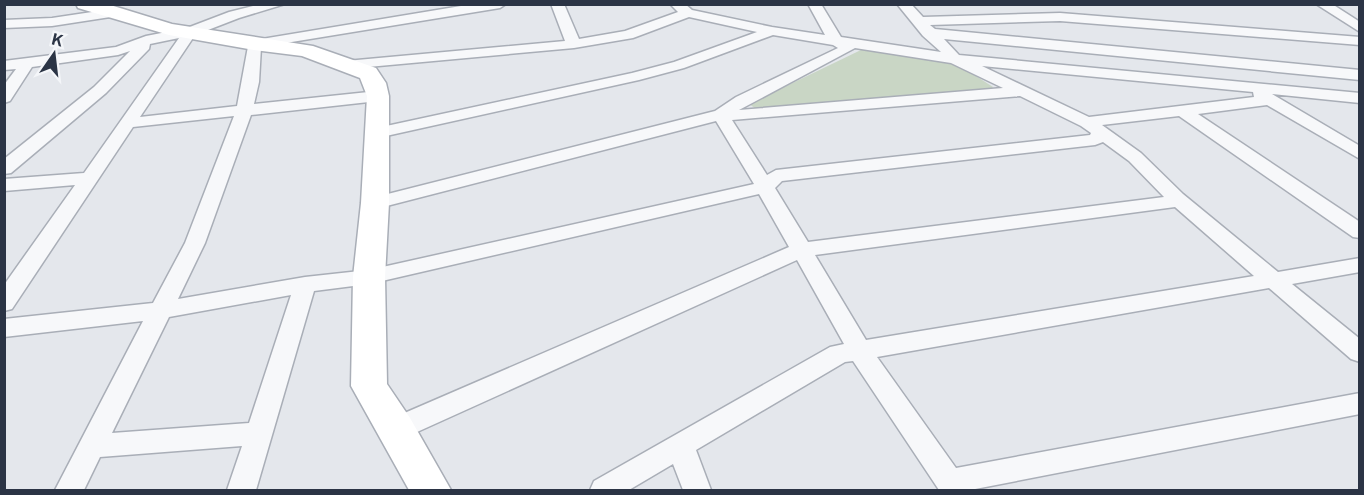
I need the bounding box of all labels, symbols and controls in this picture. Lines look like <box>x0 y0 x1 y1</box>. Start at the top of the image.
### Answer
north arrow <box>24 24 84 84</box>
text: K <box>50 29 66 51</box>

